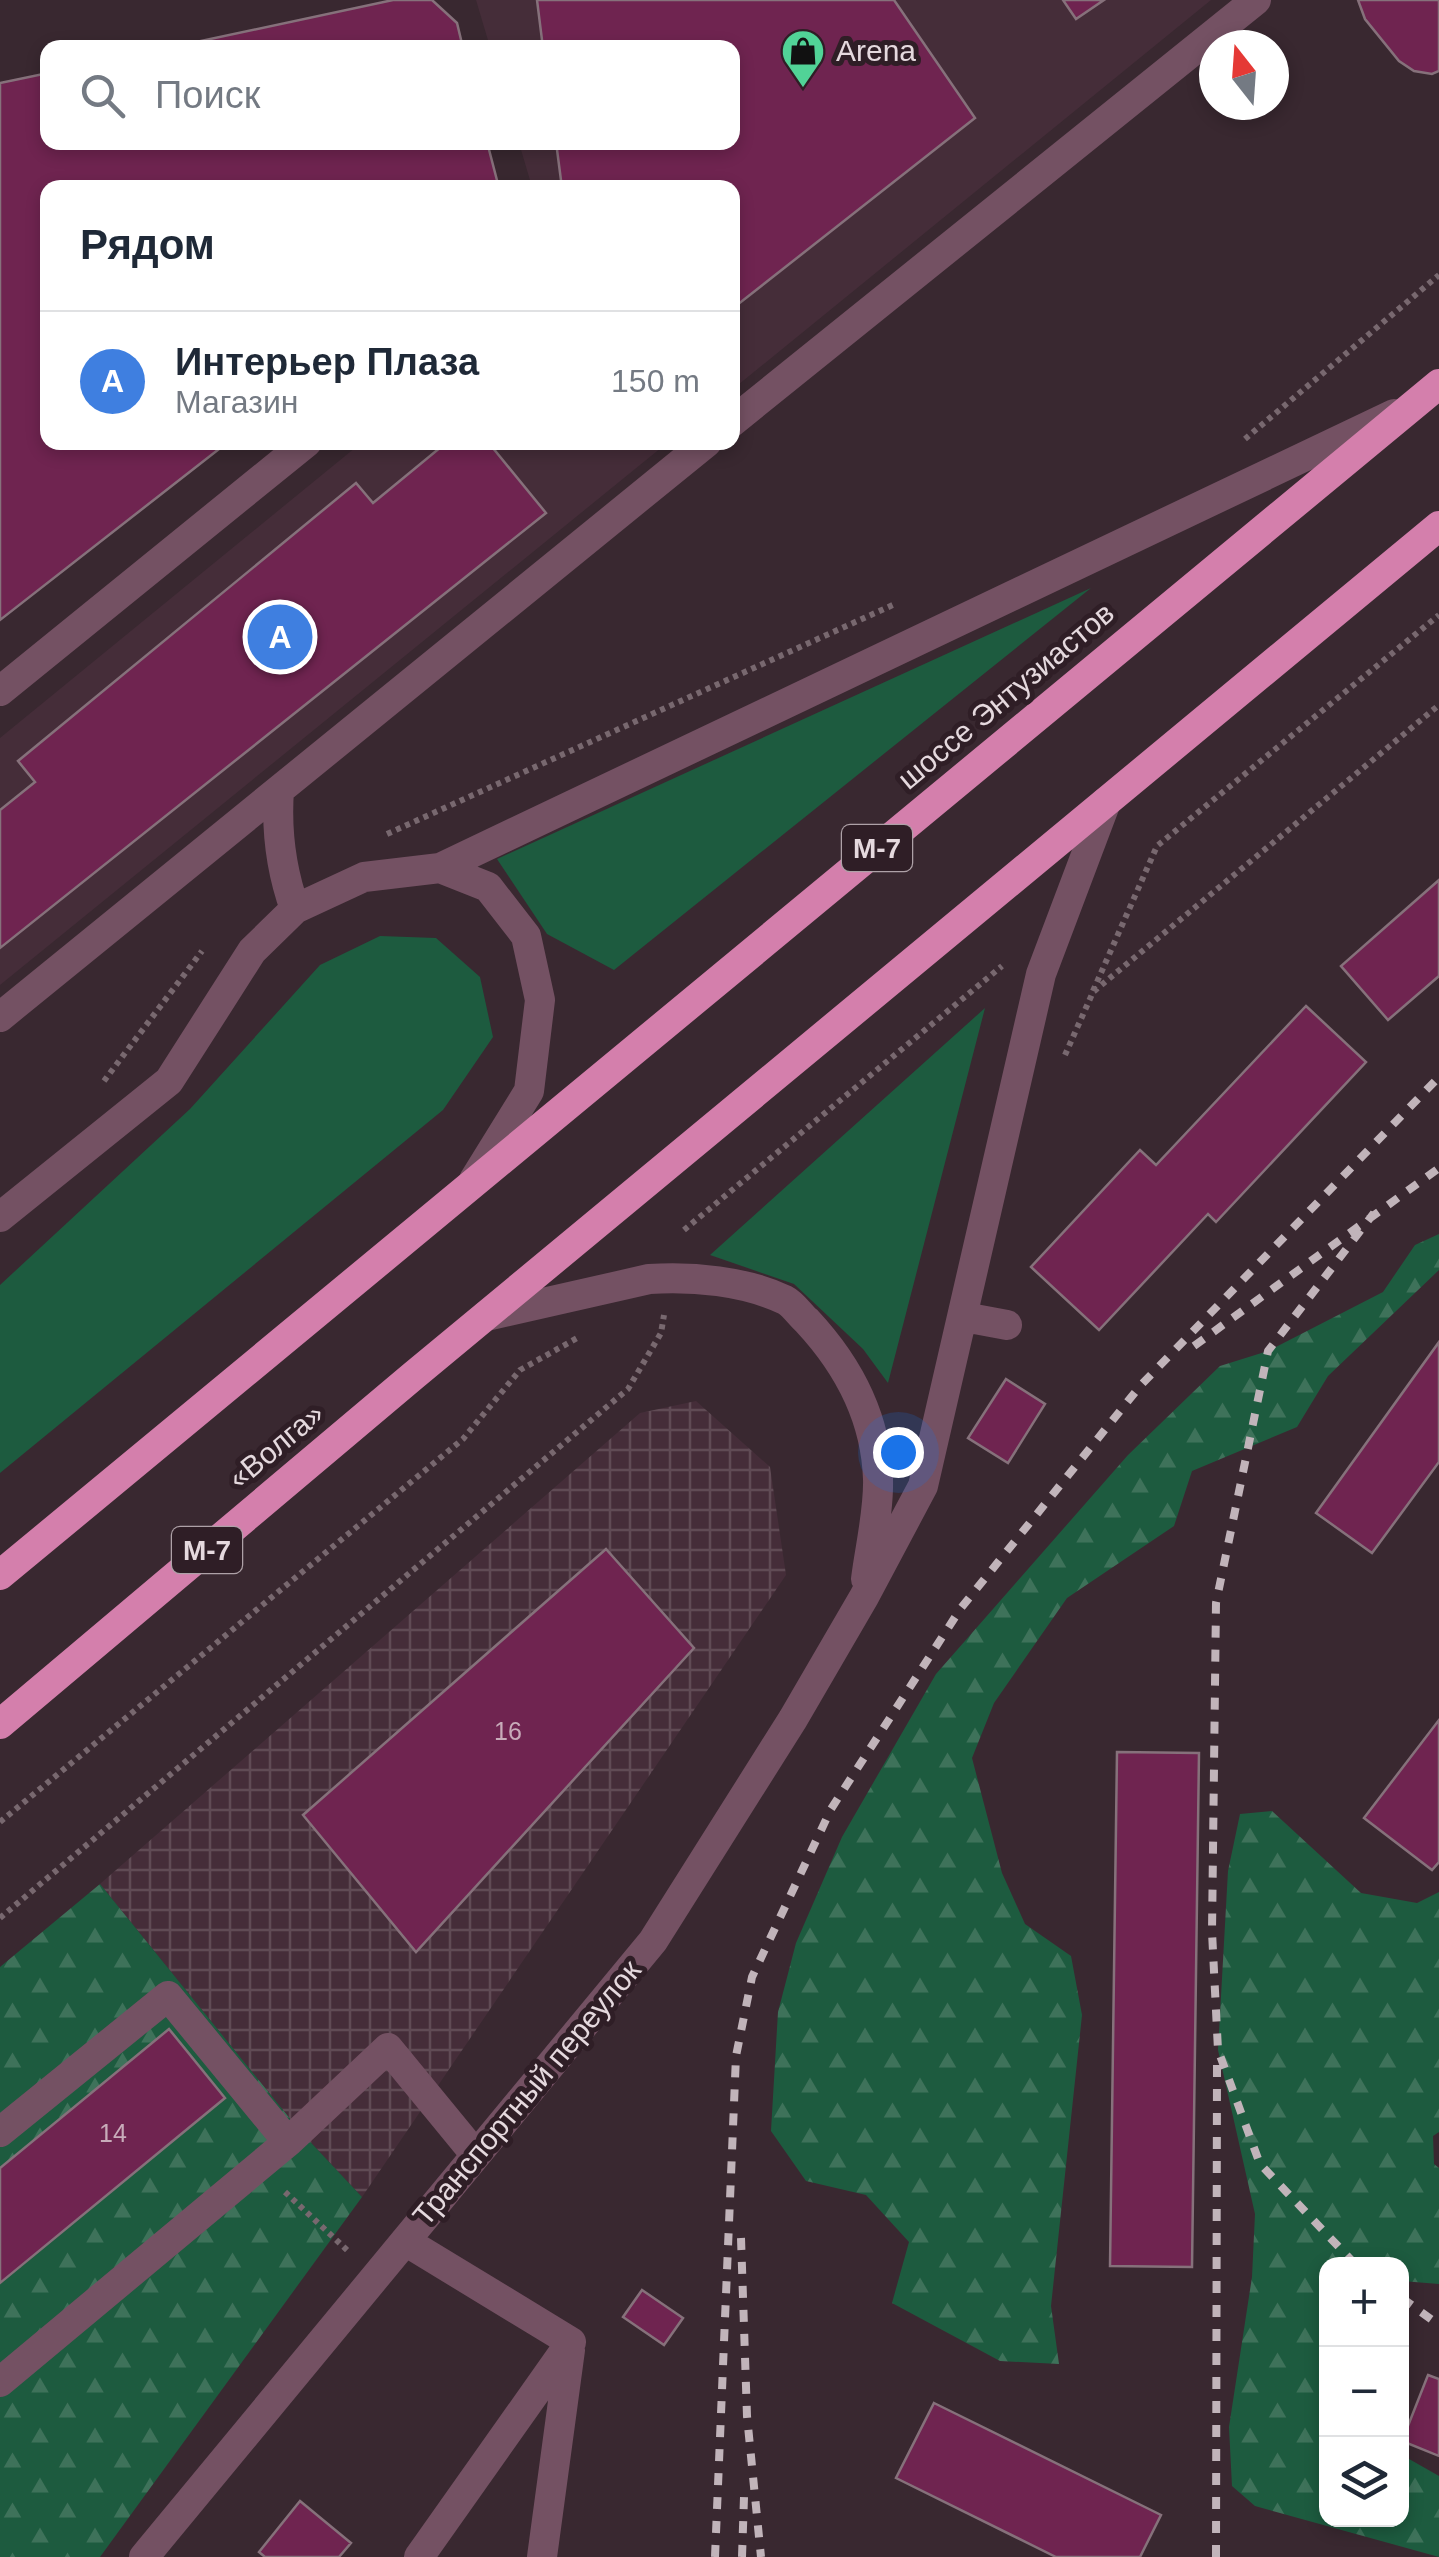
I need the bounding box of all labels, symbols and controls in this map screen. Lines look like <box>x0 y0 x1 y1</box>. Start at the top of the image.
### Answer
shop icon: Arena <box>780 28 826 89</box>
north arrow <box>1199 30 1289 120</box>
place label: Arena <box>836 34 916 67</box>
search box <box>40 40 740 150</box>
icon: search <box>75 68 130 123</box>
text: Поиск <box>155 74 260 116</box>
text: Рядом <box>80 221 215 268</box>
text: Интерьер Плаза <box>175 341 479 383</box>
text: A <box>101 363 124 399</box>
text: 150 m <box>611 363 700 399</box>
text: Магазин <box>175 384 298 420</box>
street label: шоссе Энтузиастов <box>891 596 1120 795</box>
pin: A <box>248 600 312 674</box>
road number: М-7 <box>842 825 912 871</box>
street label: «Волга» <box>221 1396 330 1495</box>
your location <box>873 1427 924 1478</box>
road number: М-7 <box>172 1527 242 1573</box>
house number: 16 <box>494 1717 522 1745</box>
street label: Транспортный переулок <box>406 1953 648 2232</box>
house number: 14 <box>99 2119 127 2147</box>
map controls <box>1319 2257 1409 2527</box>
button: + <box>1319 2257 1409 2347</box>
button: − <box>1319 2347 1409 2437</box>
button: layers <box>1319 2437 1409 2527</box>

